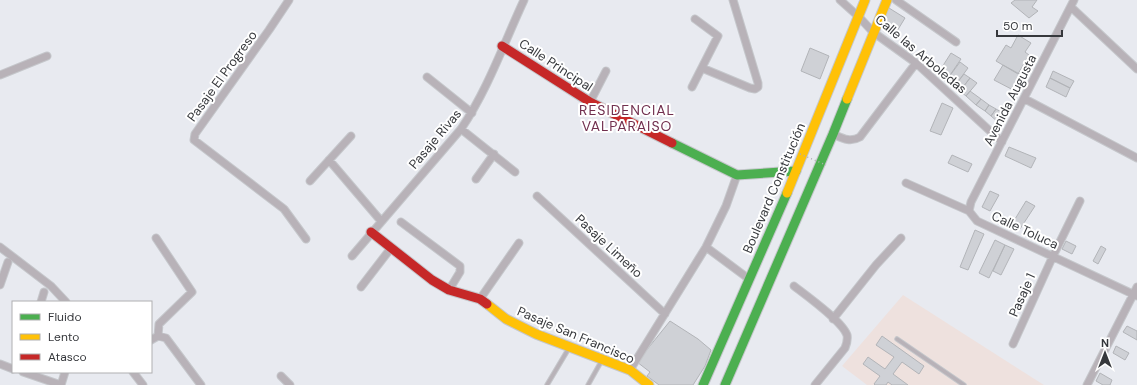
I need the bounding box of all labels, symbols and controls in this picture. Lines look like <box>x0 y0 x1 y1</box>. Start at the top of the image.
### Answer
street label: Calle las Arboledas <box>872 11 970 97</box>
scale bar <box>997 12 1062 38</box>
text: 50 m <box>1003 18 1032 34</box>
street label: Pasaje El Progreso <box>183 27 261 125</box>
street label: Calle Principal <box>516 35 596 95</box>
street label: Avenida Augusta <box>980 52 1040 148</box>
district label: RESIDENCIAL VALPARAISO <box>579 101 675 135</box>
street label: Pasaje Rivas <box>405 106 465 172</box>
street label: Boulevard Constitución <box>739 120 809 256</box>
street label: Calle Toluca <box>989 207 1061 253</box>
street label: Pasaje Limeño <box>572 210 646 282</box>
street label: Pasaje 1 <box>1005 271 1039 319</box>
legend <box>12 301 152 373</box>
street label: Pasaje San Francisco <box>515 303 638 368</box>
text: Fluido <box>48 309 82 325</box>
text: Lento <box>48 329 79 345</box>
north arrow <box>1085 333 1125 373</box>
text: N <box>1101 336 1109 350</box>
text: Atasco <box>48 349 87 365</box>

